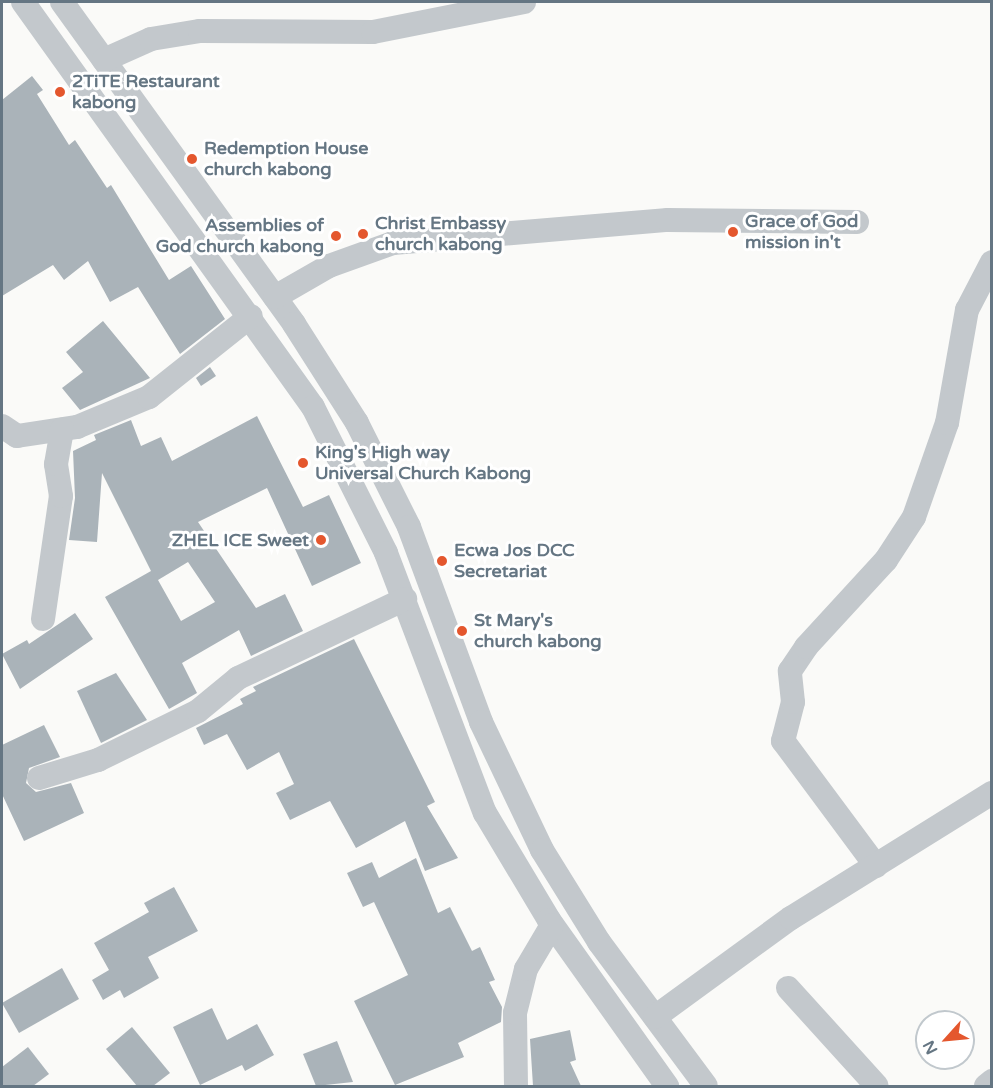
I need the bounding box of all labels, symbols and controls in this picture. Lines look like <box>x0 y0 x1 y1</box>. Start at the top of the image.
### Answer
place label: 2TiTE Restaurant kabong <box>72 71 220 113</box>
marker: 2TiTE Restaurant kabong <box>53 85 67 99</box>
place label: Redemption House church kabong <box>204 138 368 180</box>
marker: Redemption House church kabong <box>185 152 199 166</box>
place label: Grace of God mission in't <box>745 211 858 254</box>
place label: Christ Embassy church kabong <box>375 213 506 256</box>
place label: Assemblies of God church kabong <box>156 215 324 258</box>
marker: Grace of God mission in't <box>726 225 740 239</box>
marker: Christ Embassy church kabong <box>356 227 370 241</box>
marker: Assemblies of God church kabong <box>329 229 343 243</box>
place label: King's High way Universal Church Kabong <box>315 442 531 484</box>
marker: King's High way Universal Church Kabong <box>296 456 310 470</box>
place label: ZHEL ICE Sweet <box>172 529 309 551</box>
marker: ZHEL ICE Sweet <box>314 533 328 547</box>
place label: Ecwa Jos DCC Secretariat <box>454 540 575 582</box>
marker: Ecwa Jos DCC Secretariat <box>435 554 449 568</box>
place label: St Mary's church kabong <box>474 610 602 652</box>
marker: St Mary's church kabong <box>455 624 469 638</box>
north arrow <box>915 1010 975 1070</box>
text: N <box>919 1037 943 1058</box>

